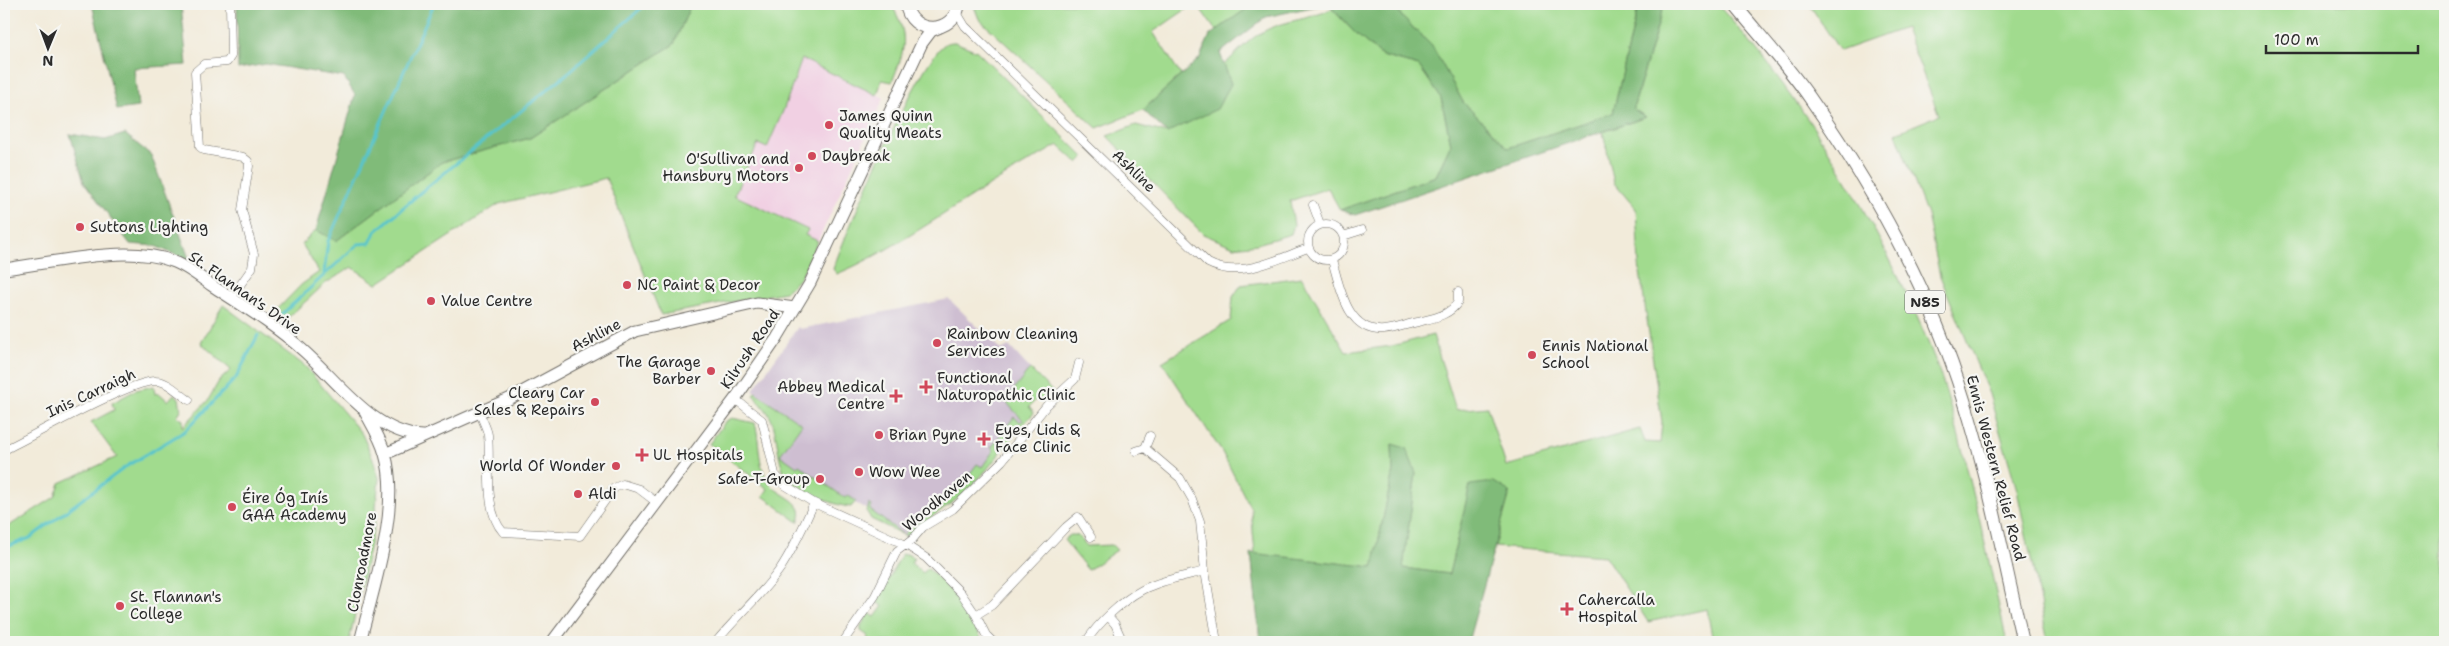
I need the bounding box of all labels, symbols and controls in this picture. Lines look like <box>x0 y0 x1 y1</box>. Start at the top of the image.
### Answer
north arrow <box>22 22 72 72</box>
scale bar <box>2266 22 2419 54</box>
text: 100 m <box>2274 30 2319 50</box>
text: N <box>42 52 53 70</box>
place label: James Quinn Quality Meats <box>839 106 942 143</box>
marker: James Quinn Quality Meats <box>823 119 835 131</box>
street label: Ashline <box>1108 145 1160 197</box>
place label: Daybreak <box>822 146 890 166</box>
place label: O'Sullivan and Hansbury Motors <box>663 149 789 186</box>
marker: Daybreak <box>806 150 818 162</box>
marker: O'Sullivan and Hansbury Motors <box>793 162 805 174</box>
place label: Suttons Lighting <box>90 217 208 237</box>
marker: Suttons Lighting <box>74 221 86 233</box>
street label: St. Flannan's Drive <box>185 246 305 340</box>
place label: NC Paint & Decor <box>637 275 760 295</box>
marker: NC Paint & Decor <box>621 279 633 291</box>
road number: N85 <box>1905 290 1945 314</box>
place label: Value Centre <box>441 291 533 311</box>
marker: Value Centre <box>425 295 437 307</box>
street label: Kilrush Road <box>716 305 784 393</box>
street label: Ashline <box>568 314 624 356</box>
place label: Rainbow Cleaning Services <box>947 324 1078 361</box>
place label: Ennis National School <box>1542 336 1649 373</box>
marker: Rainbow Cleaning Services <box>931 337 943 349</box>
marker: Ennis National School <box>1526 349 1538 361</box>
place label: The Garage Barber <box>616 352 701 389</box>
street label: Inis Carraigh <box>43 364 139 422</box>
marker: The Garage Barber <box>705 365 717 377</box>
place label: Functional Naturopathic Clinic <box>937 368 1076 405</box>
street label: Ennis Western Relief Road <box>1962 373 2031 564</box>
place label: Abbey Medical Centre <box>777 377 885 414</box>
marker: Functional Naturopathic Clinic <box>919 380 933 394</box>
place label: Cleary Car Sales & Repairs <box>474 383 585 420</box>
marker: Abbey Medical Centre <box>889 389 903 403</box>
marker: Cleary Car Sales & Repairs <box>589 396 601 408</box>
place label: Eyes, Lids & Face Clinic <box>995 420 1080 457</box>
place label: Brian Pyne <box>889 425 967 445</box>
marker: Brian Pyne <box>873 429 885 441</box>
marker: Eyes, Lids & Face Clinic <box>977 432 991 446</box>
place label: UL Hospitals <box>653 445 743 465</box>
marker: UL Hospitals <box>635 448 649 462</box>
place label: World Of Wonder <box>479 456 606 476</box>
marker: World Of Wonder <box>610 460 622 472</box>
place label: Wow Wee <box>869 462 941 482</box>
marker: Wow Wee <box>853 466 865 478</box>
street label: Woodhaven <box>898 466 976 536</box>
place label: Safe-T-Group <box>718 469 810 489</box>
marker: Safe-T-Group <box>814 473 826 485</box>
place label: Aldi <box>588 484 617 504</box>
place label: Éire Óg Inís GAA Academy <box>242 487 347 525</box>
marker: Aldi <box>572 488 584 500</box>
marker: Éire Óg Inís GAA Academy <box>226 501 238 513</box>
street label: Clonroadmore <box>342 510 382 614</box>
place label: St. Flannan's College <box>130 587 222 624</box>
place label: Cahercalla Hospital <box>1578 590 1655 627</box>
marker: St. Flannan's College <box>114 600 126 612</box>
marker: Cahercalla Hospital <box>1560 602 1574 616</box>

